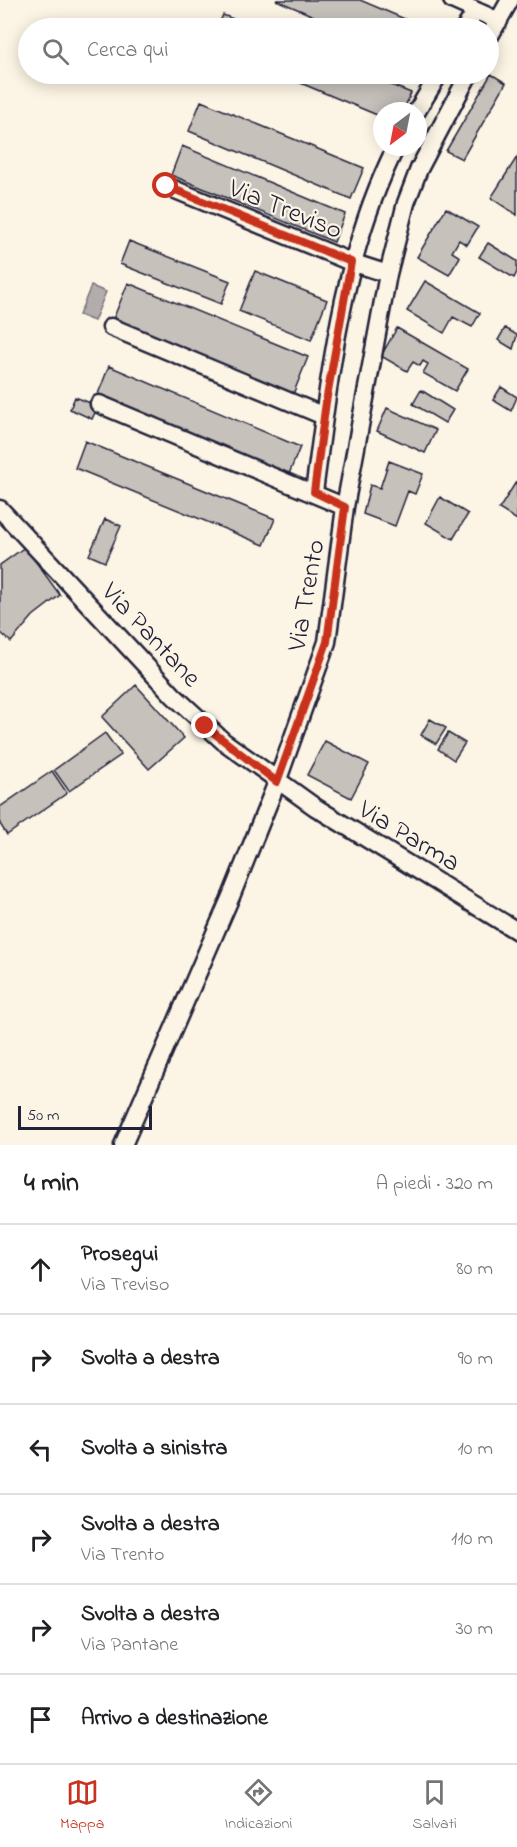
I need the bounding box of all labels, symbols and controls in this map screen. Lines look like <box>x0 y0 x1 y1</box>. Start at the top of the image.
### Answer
search box <box>18 18 499 84</box>
icon: search <box>39 35 72 68</box>
text: Cerca qui <box>87 35 169 67</box>
north arrow <box>373 102 427 156</box>
street label: Via Treviso <box>222 170 348 251</box>
route start <box>152 172 178 198</box>
street label: Via Trento <box>278 537 336 655</box>
street label: Via Pantane <box>90 574 210 698</box>
route end <box>191 712 217 738</box>
street label: Via Parma <box>349 791 467 883</box>
scale bar <box>18 1103 152 1130</box>
text: 50 m <box>27 1104 59 1128</box>
text: 4 min <box>24 1165 79 1203</box>
text: A piedi · 320 m <box>376 1170 493 1199</box>
text: Prosegui <box>81 1239 158 1271</box>
icon: ahead <box>24 1253 57 1286</box>
text: 80 m <box>456 1255 493 1284</box>
text: Via Treviso <box>81 1271 169 1300</box>
icon: right <box>24 1343 57 1376</box>
text: Svolta a destra <box>81 1343 220 1375</box>
text: 90 m <box>458 1345 493 1374</box>
icon: left <box>24 1433 57 1466</box>
text: Svolta a sinistra <box>81 1433 228 1465</box>
text: 10 m <box>457 1435 493 1464</box>
text: Svolta a destra <box>81 1509 220 1541</box>
icon: right <box>24 1523 57 1556</box>
text: 110 m <box>451 1525 493 1554</box>
text: Via Trento <box>81 1541 164 1570</box>
text: Svolta a destra <box>81 1599 220 1631</box>
icon: right <box>24 1613 57 1646</box>
text: 30 m <box>456 1615 493 1644</box>
text: Via Pantane <box>81 1631 178 1660</box>
icon: arrive <box>24 1703 57 1736</box>
text: Arrivo a destinazione <box>81 1703 268 1735</box>
tab: Mappa <box>60 1776 104 1836</box>
tab: Indicazioni <box>224 1776 292 1836</box>
tab: Salvati <box>412 1776 457 1836</box>

